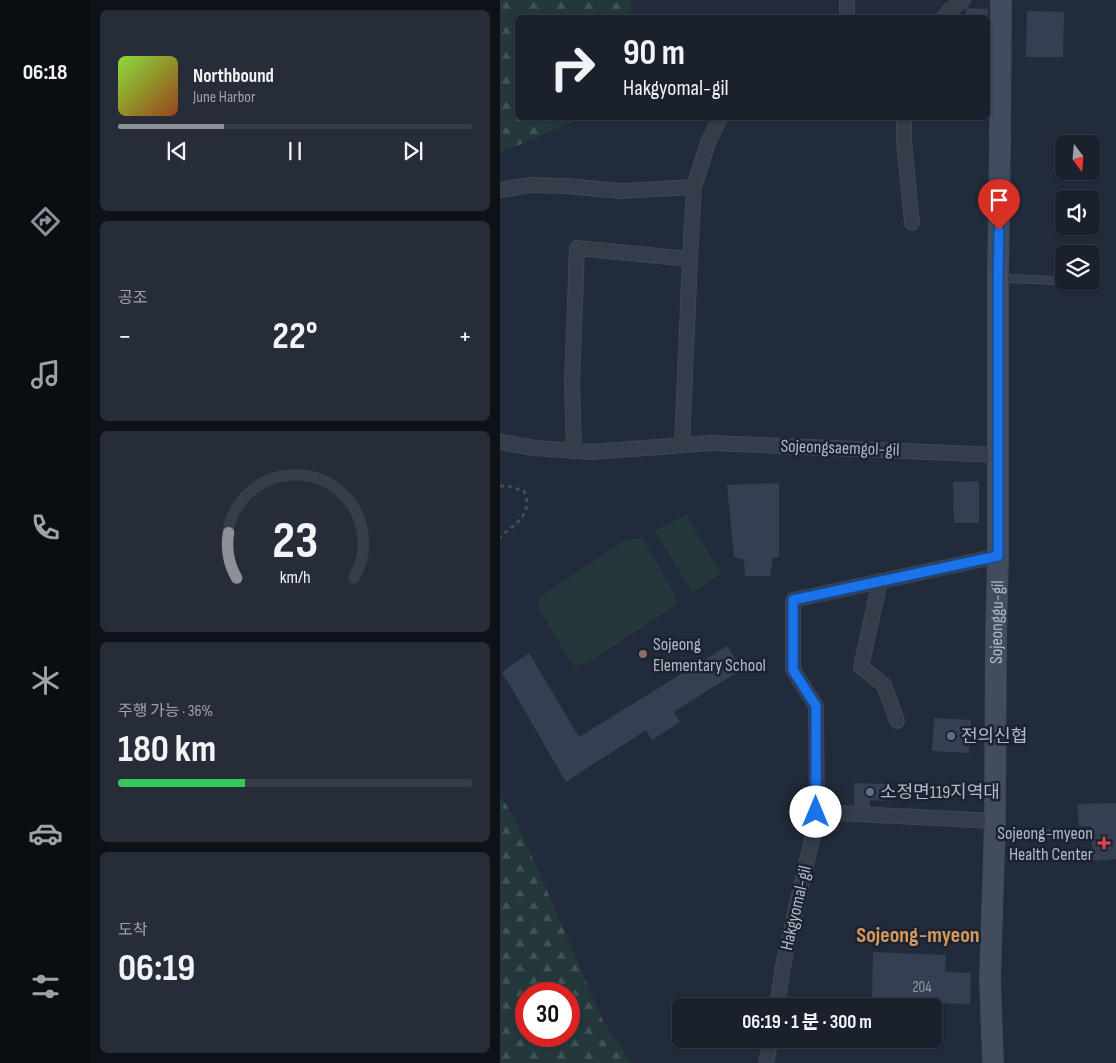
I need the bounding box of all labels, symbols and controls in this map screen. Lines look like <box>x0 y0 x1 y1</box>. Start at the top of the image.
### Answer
text: 90 m <box>623 32 685 75</box>
icon: right <box>540 35 605 100</box>
text: 06:18 <box>23 59 67 86</box>
text: Northbound <box>193 65 274 88</box>
text: Hakgyomal-gil <box>623 75 729 102</box>
text: June Harbor <box>193 88 256 107</box>
north arrow <box>1055 135 1100 180</box>
map controls <box>1055 135 1100 290</box>
icon: previous <box>163 137 191 165</box>
icon: pause <box>281 137 309 165</box>
icon: next <box>399 137 427 165</box>
pin <box>978 179 1020 230</box>
icon: arrive <box>985 186 1013 214</box>
button: sound <box>1055 190 1100 235</box>
icon: directions <box>28 204 63 239</box>
button: layers <box>1055 245 1100 290</box>
text: 공조 <box>118 289 147 308</box>
text: 22° <box>272 314 318 359</box>
text: − <box>118 320 132 353</box>
text: + <box>458 320 472 353</box>
icon: music <box>28 357 63 392</box>
street label: Sojeongsaemgol-gil <box>780 435 900 461</box>
icon: phone <box>28 510 63 545</box>
text: 23 <box>272 510 318 573</box>
text: km/h <box>280 567 310 588</box>
street label: Sojeonggu-gil <box>985 580 1008 664</box>
place label: Sojeong Elementary School <box>653 634 766 676</box>
marker: Sojeong Elementary School <box>637 648 649 660</box>
icon: climate <box>28 663 63 698</box>
text: 주행 가능 · 36% <box>118 702 213 721</box>
place label: 전의신협 <box>961 726 1027 747</box>
text: 180 km <box>118 727 216 772</box>
marker: 전의신협 <box>945 730 957 742</box>
place label: 소정면119지역대 <box>880 782 1000 803</box>
position arrow <box>789 785 841 837</box>
marker: 소정면119지역대 <box>864 786 876 798</box>
icon: car <box>28 816 63 851</box>
place label: Sojeong-myeon Health Center <box>997 823 1093 865</box>
marker: Sojeong-myeon Health Center <box>1097 836 1111 850</box>
street label: Hakgyomal-gil <box>776 864 816 952</box>
text: 도착 <box>118 921 147 940</box>
district label: Sojeong-myeon <box>856 922 980 949</box>
text: 06:19 <box>118 946 195 991</box>
icon: filters <box>28 969 63 1004</box>
house number: 204 <box>912 978 932 997</box>
speed limit sign: 30 <box>515 982 580 1047</box>
text: 06:19 · 1 분 · 300 m <box>742 1011 872 1034</box>

